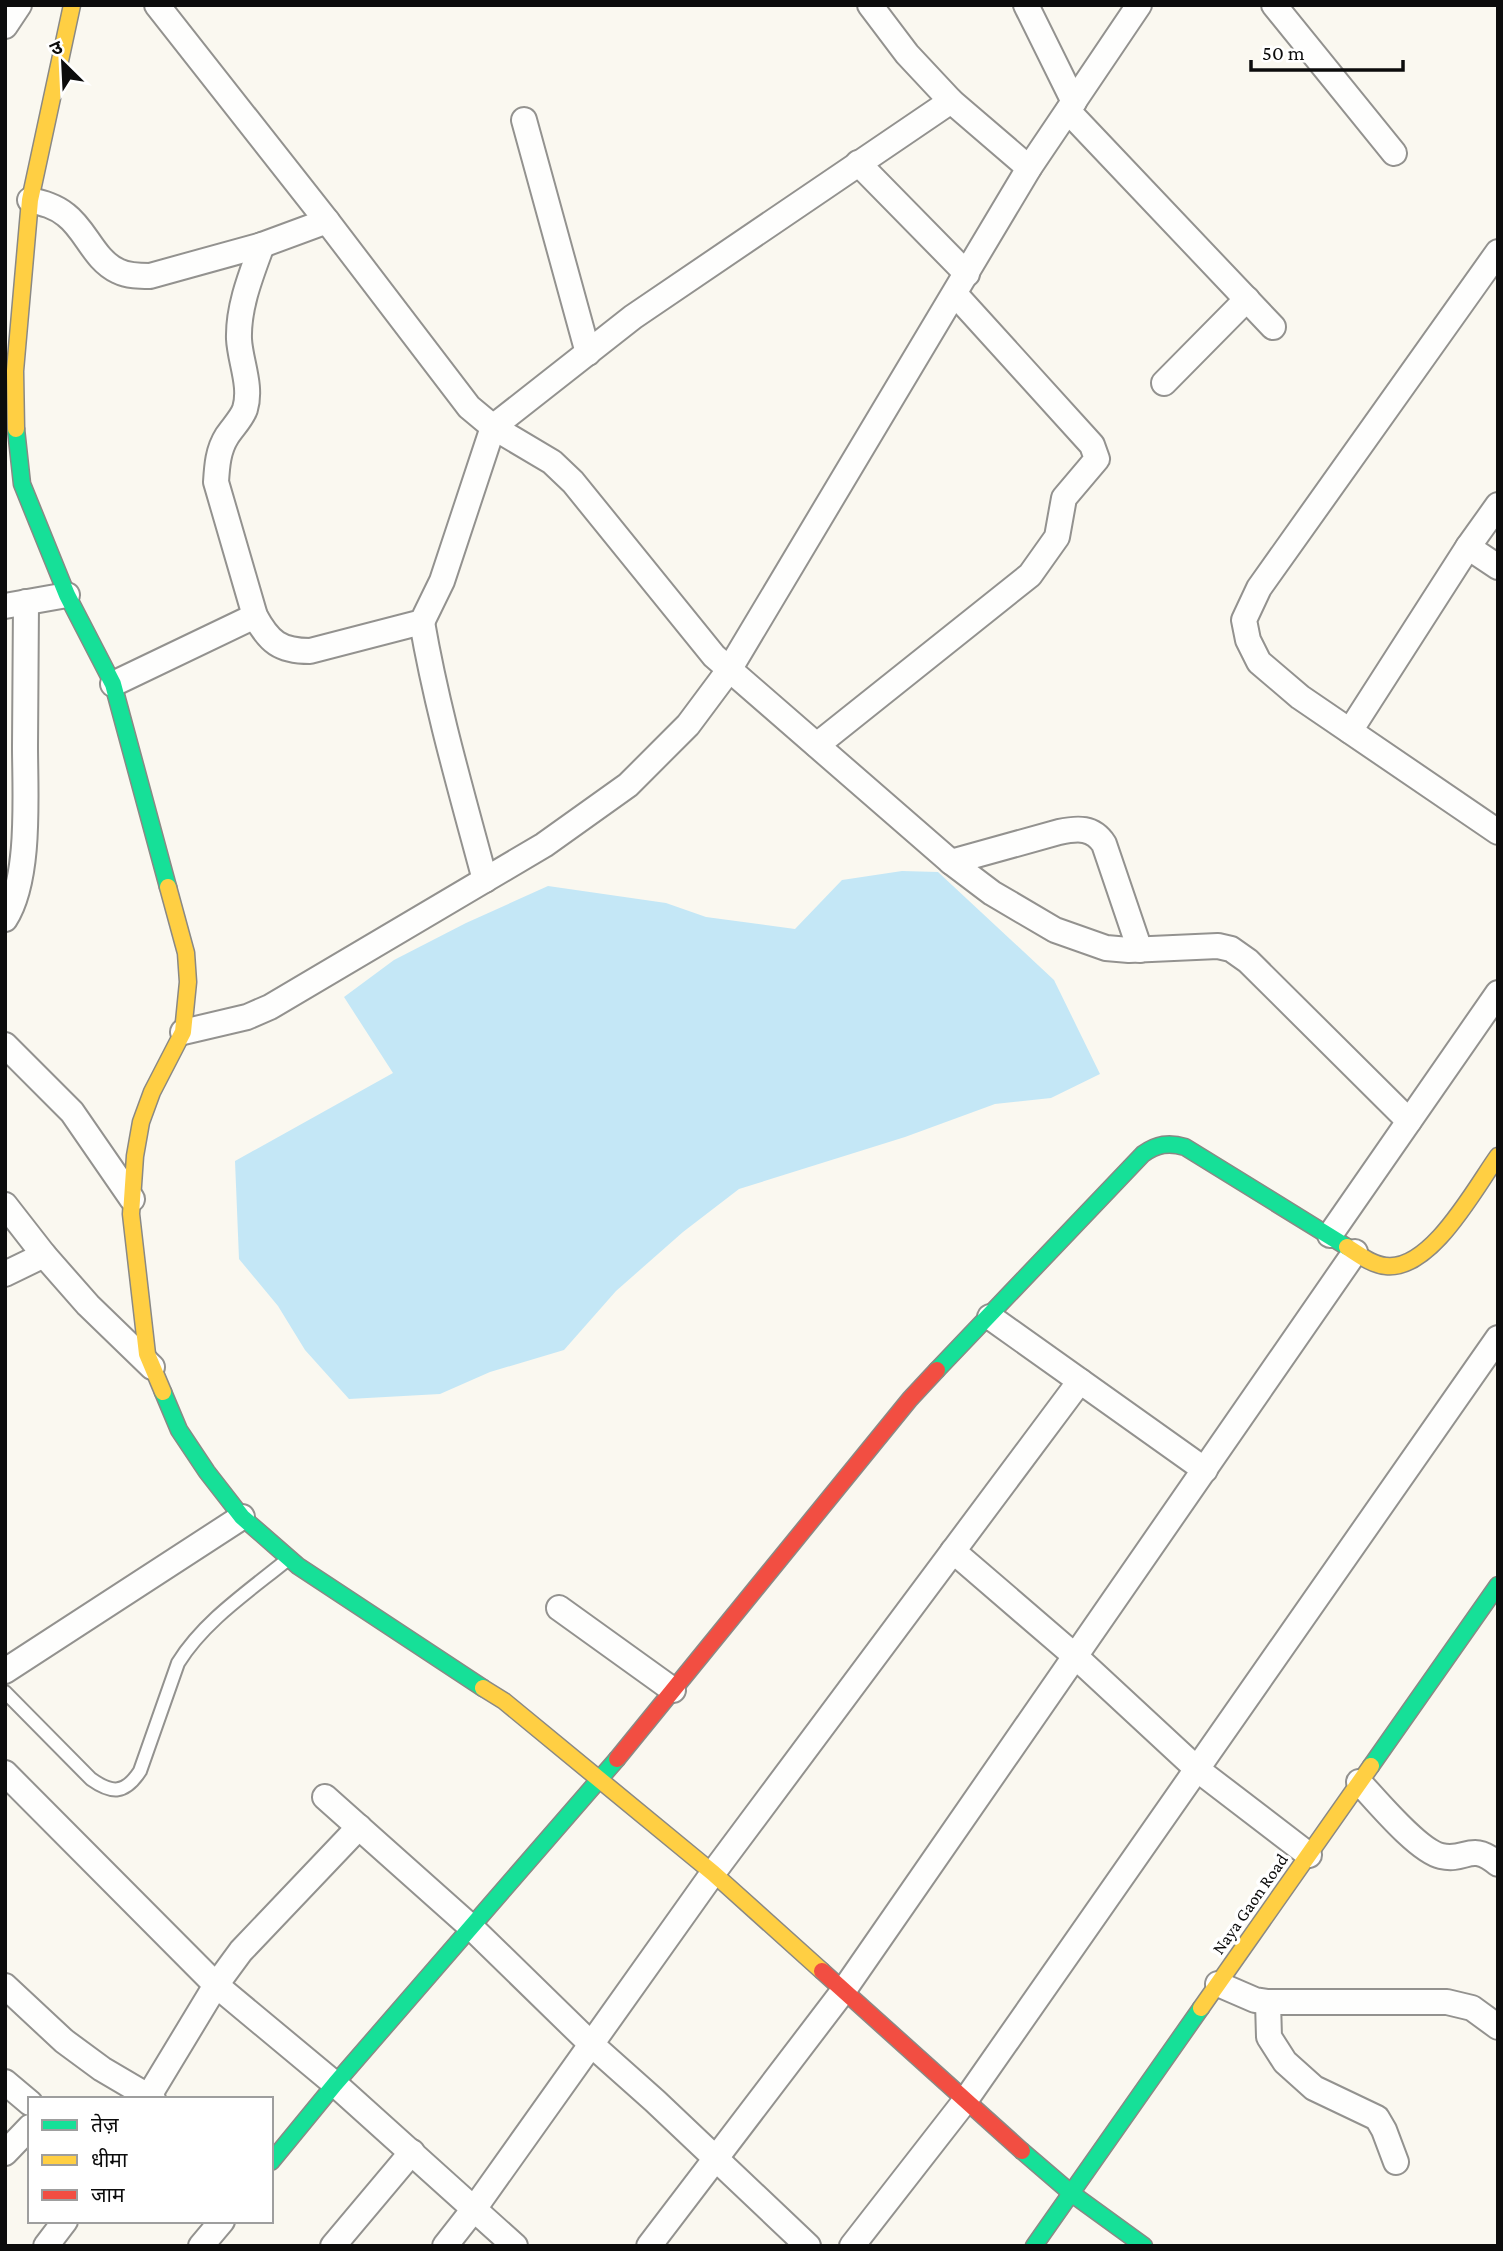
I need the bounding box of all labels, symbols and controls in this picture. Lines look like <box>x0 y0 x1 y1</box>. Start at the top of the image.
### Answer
north arrow <box>28 28 98 98</box>
scale bar <box>1251 28 1403 72</box>
text: उ <box>47 36 66 60</box>
text: 50 m <box>1262 41 1305 65</box>
street label: Naya Gaon Road <box>1208 1849 1292 1958</box>
legend <box>28 2097 273 2223</box>
text: तेज़ <box>91 2113 119 2137</box>
text: धीमा <box>91 2148 128 2172</box>
text: जाम <box>91 2183 125 2207</box>

